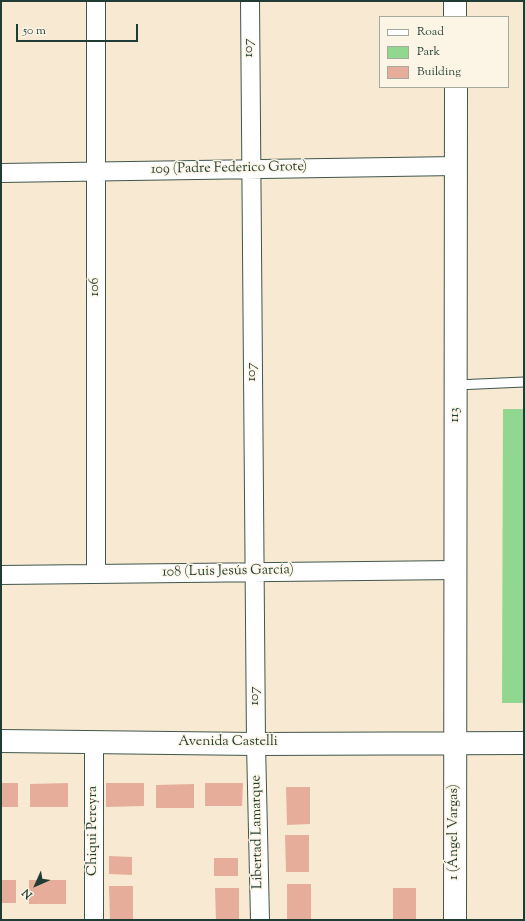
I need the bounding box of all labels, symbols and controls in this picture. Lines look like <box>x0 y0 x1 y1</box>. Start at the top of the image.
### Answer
scale bar <box>18 16 140 42</box>
legend <box>379 16 509 88</box>
text: 50 m <box>23 22 46 40</box>
text: Road <box>417 23 444 41</box>
street label: 107 <box>242 38 258 58</box>
text: Park <box>417 43 440 61</box>
text: Building <box>417 63 461 81</box>
street label: 109 (Padre Federico Grote) <box>151 159 307 179</box>
street label: 106 <box>88 278 104 296</box>
street label: 107 <box>245 362 261 382</box>
street label: 113 <box>448 407 464 423</box>
street label: 108 (Luis Jesús García) <box>162 562 294 582</box>
street label: 107 <box>248 686 264 706</box>
street label: Avenida Castelli <box>178 735 278 751</box>
street label: Libertad Lamarque <box>249 775 267 889</box>
street label: 1 (Ángel Vargas) <box>447 784 463 880</box>
street label: Chiqui Pereyra <box>86 786 102 876</box>
north arrow <box>16 865 56 905</box>
text: N <box>19 885 36 902</box>

